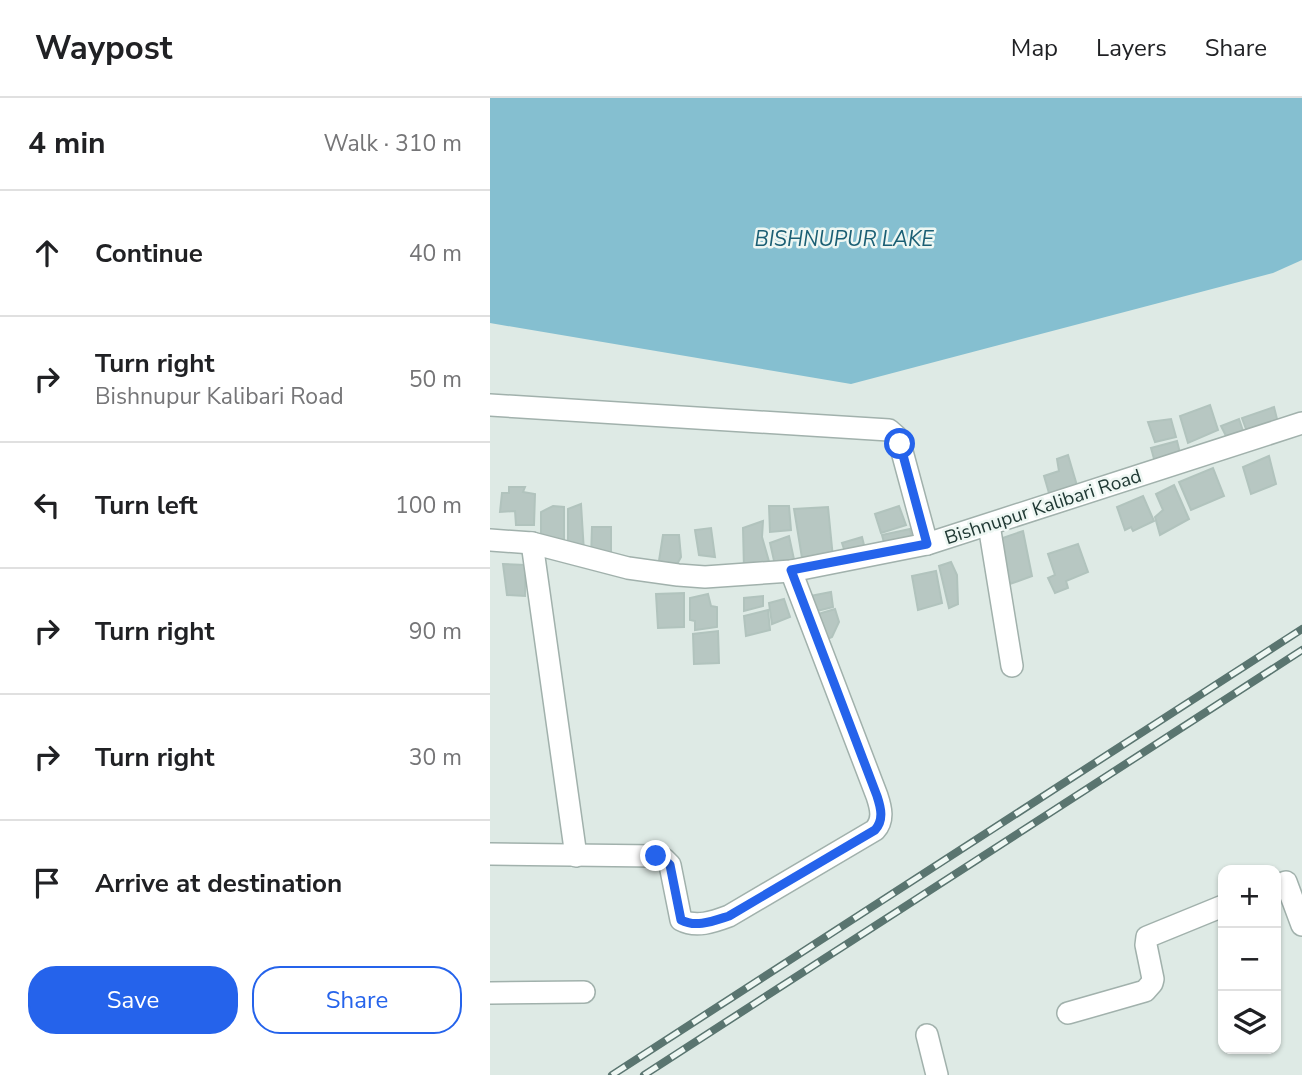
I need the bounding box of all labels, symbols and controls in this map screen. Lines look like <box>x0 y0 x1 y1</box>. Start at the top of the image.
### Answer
text: Waypost <box>35 26 172 71</box>
text: Map <box>1011 32 1058 64</box>
text: Layers <box>1096 32 1167 64</box>
text: Share <box>1205 32 1267 64</box>
text: 4 min <box>28 123 106 164</box>
text: Walk · 310 m <box>323 128 462 159</box>
water label: BISHNUPUR LAKE <box>755 225 934 253</box>
icon: ahead <box>28 234 66 272</box>
text: Continue <box>95 236 203 271</box>
text: 40 m <box>409 238 462 269</box>
text: Turn right <box>95 346 214 381</box>
icon: right <box>28 360 66 398</box>
text: 50 m <box>409 364 462 395</box>
text: Bishnupur Kalibari Road <box>95 381 344 412</box>
route start <box>884 428 915 459</box>
street label: Bishnupur Kalibari Road <box>941 463 1145 551</box>
icon: left <box>28 486 66 524</box>
text: Turn left <box>95 488 198 523</box>
text: 100 m <box>395 490 462 521</box>
icon: right <box>28 612 66 650</box>
text: Turn right <box>95 614 214 649</box>
text: 90 m <box>409 616 462 647</box>
icon: right <box>28 738 66 776</box>
text: Turn right <box>95 740 214 775</box>
text: 30 m <box>409 742 462 773</box>
route end <box>640 840 671 871</box>
icon: arrive <box>28 864 66 902</box>
map controls <box>1218 865 1281 1054</box>
button: + <box>1218 865 1281 928</box>
text: Arrive at destination <box>95 866 342 901</box>
button: − <box>1218 928 1281 991</box>
button: Save <box>28 966 238 1034</box>
button: Share <box>252 966 462 1034</box>
button: layers <box>1218 991 1281 1054</box>

